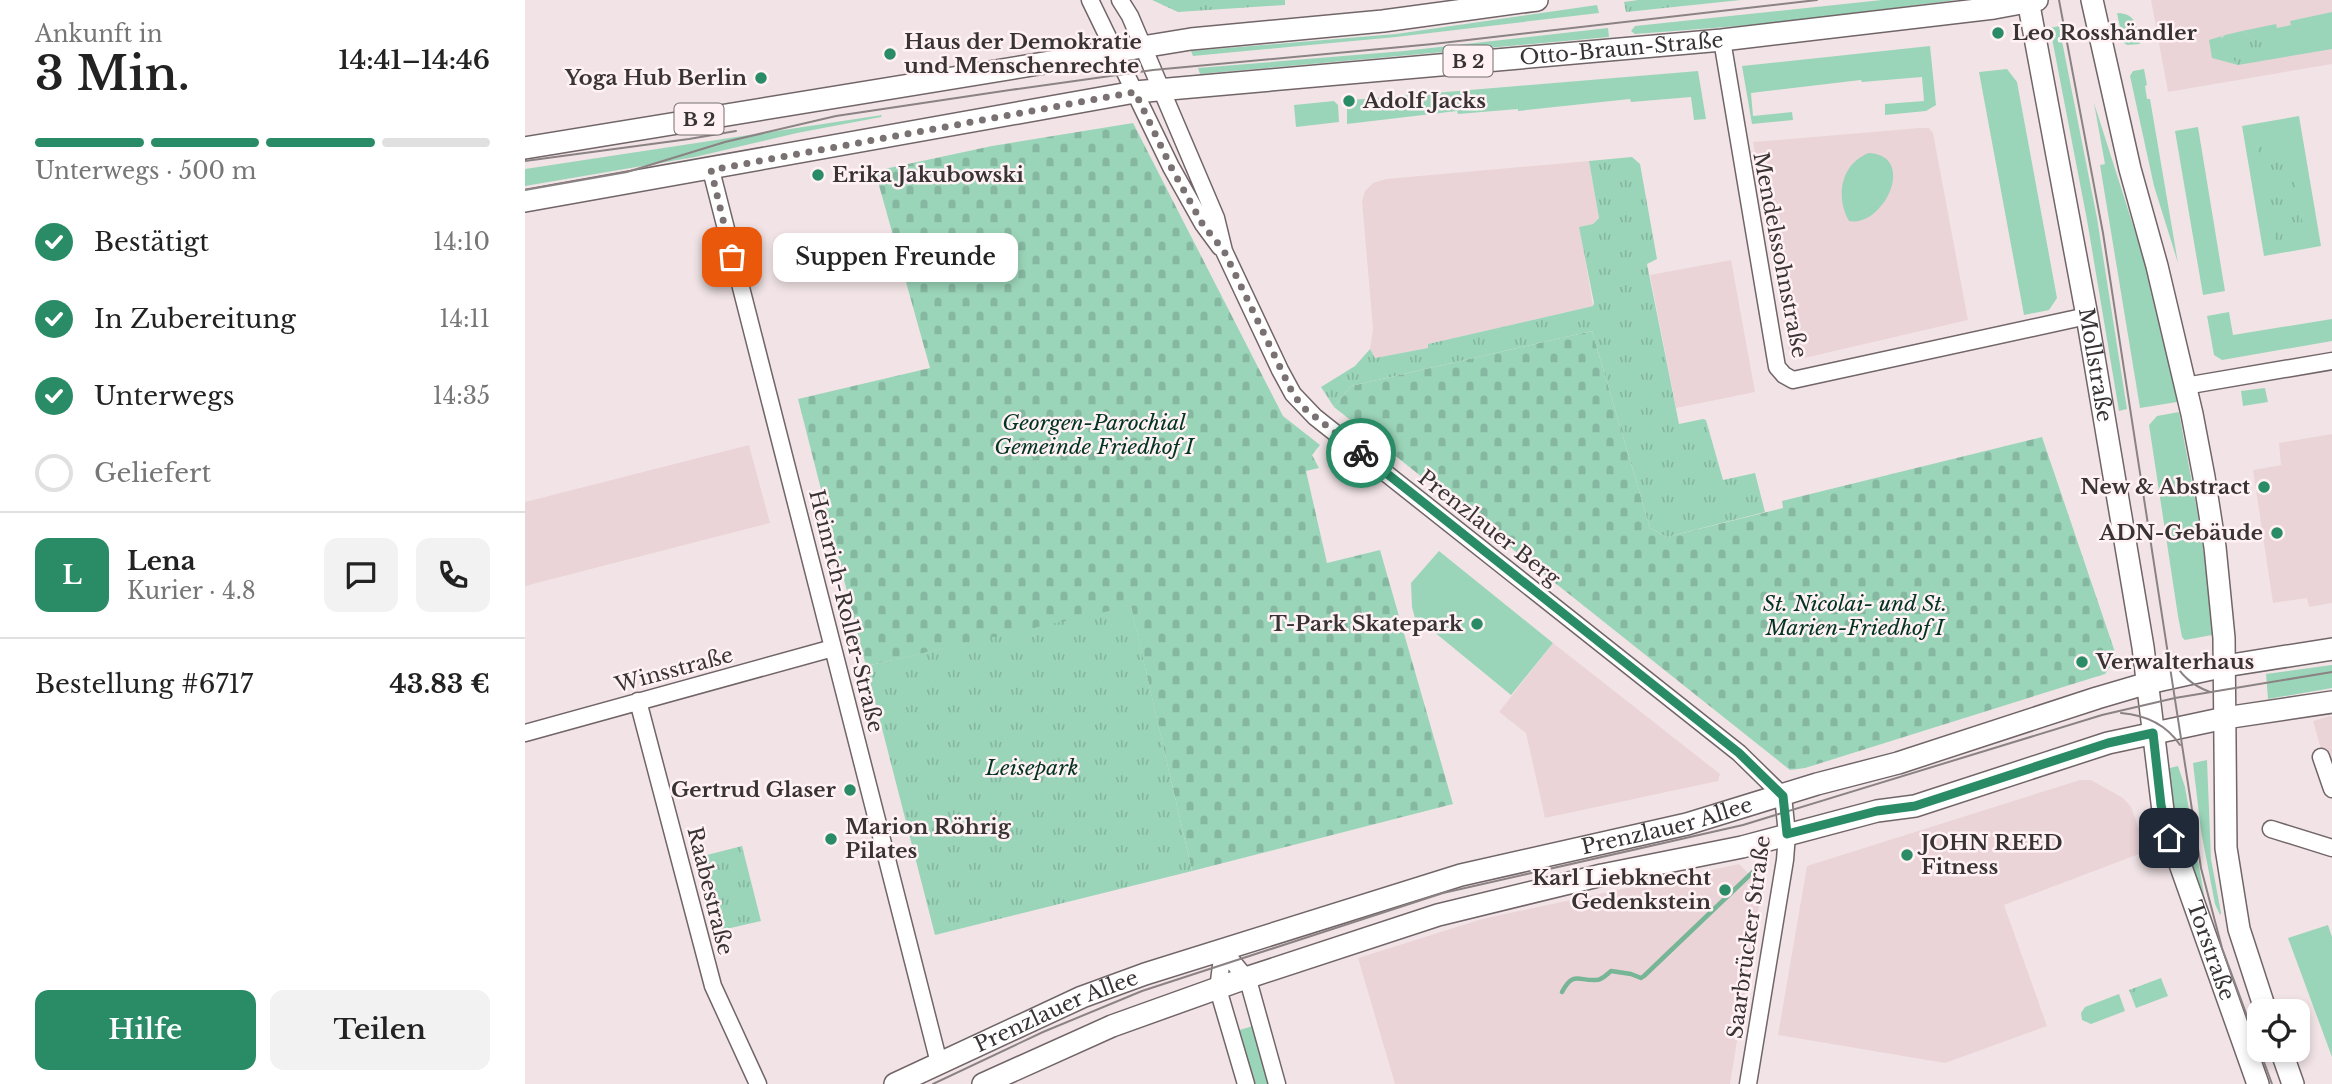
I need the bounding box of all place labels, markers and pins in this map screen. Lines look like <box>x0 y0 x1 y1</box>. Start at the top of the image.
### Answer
place label: Leo Rosshändler <box>2012 20 2198 46</box>
marker: Leo Rosshändler <box>1990 25 2006 41</box>
place label: Haus der Demokratie und Menschenrechte <box>904 29 1142 79</box>
marker: Haus der Demokratie und Menschenrechte <box>882 46 898 62</box>
place label: Yoga Hub Berlin <box>564 65 747 91</box>
marker: Yoga Hub Berlin <box>753 70 769 86</box>
place label: Adolf Jacks <box>1362 88 1486 114</box>
marker: Adolf Jacks <box>1341 93 1357 109</box>
place label: Erika Jakubowski <box>832 162 1024 188</box>
marker: Erika Jakubowski <box>810 167 826 183</box>
pin <box>702 227 762 287</box>
callout: Suppen Freunde <box>774 232 1019 282</box>
place label: New & Abstract <box>2080 474 2250 500</box>
marker: New & Abstract <box>2256 479 2272 495</box>
place label: ADN-Gebäude <box>2098 520 2263 546</box>
marker: ADN-Gebäude <box>2269 525 2285 541</box>
place label: T-Park Skatepark <box>1270 611 1464 637</box>
marker: T-Park Skatepark <box>1469 616 1485 632</box>
place label: Verwalterhaus <box>2095 649 2255 675</box>
marker: Verwalterhaus <box>2074 654 2090 670</box>
place label: Gertrud Glaser <box>671 777 837 803</box>
marker: Gertrud Glaser <box>842 782 858 798</box>
pin <box>2139 808 2199 868</box>
place label: Marion Röhrig Pilates <box>845 814 1012 864</box>
place label: JOHN REED Fitness <box>1917 830 2063 880</box>
marker: Marion Röhrig Pilates <box>823 831 839 847</box>
marker: JOHN REED Fitness <box>1899 847 1915 863</box>
place label: Karl Liebknecht Gedenkstein <box>1532 865 1711 915</box>
marker: Karl Liebknecht Gedenkstein <box>1717 882 1733 898</box>

